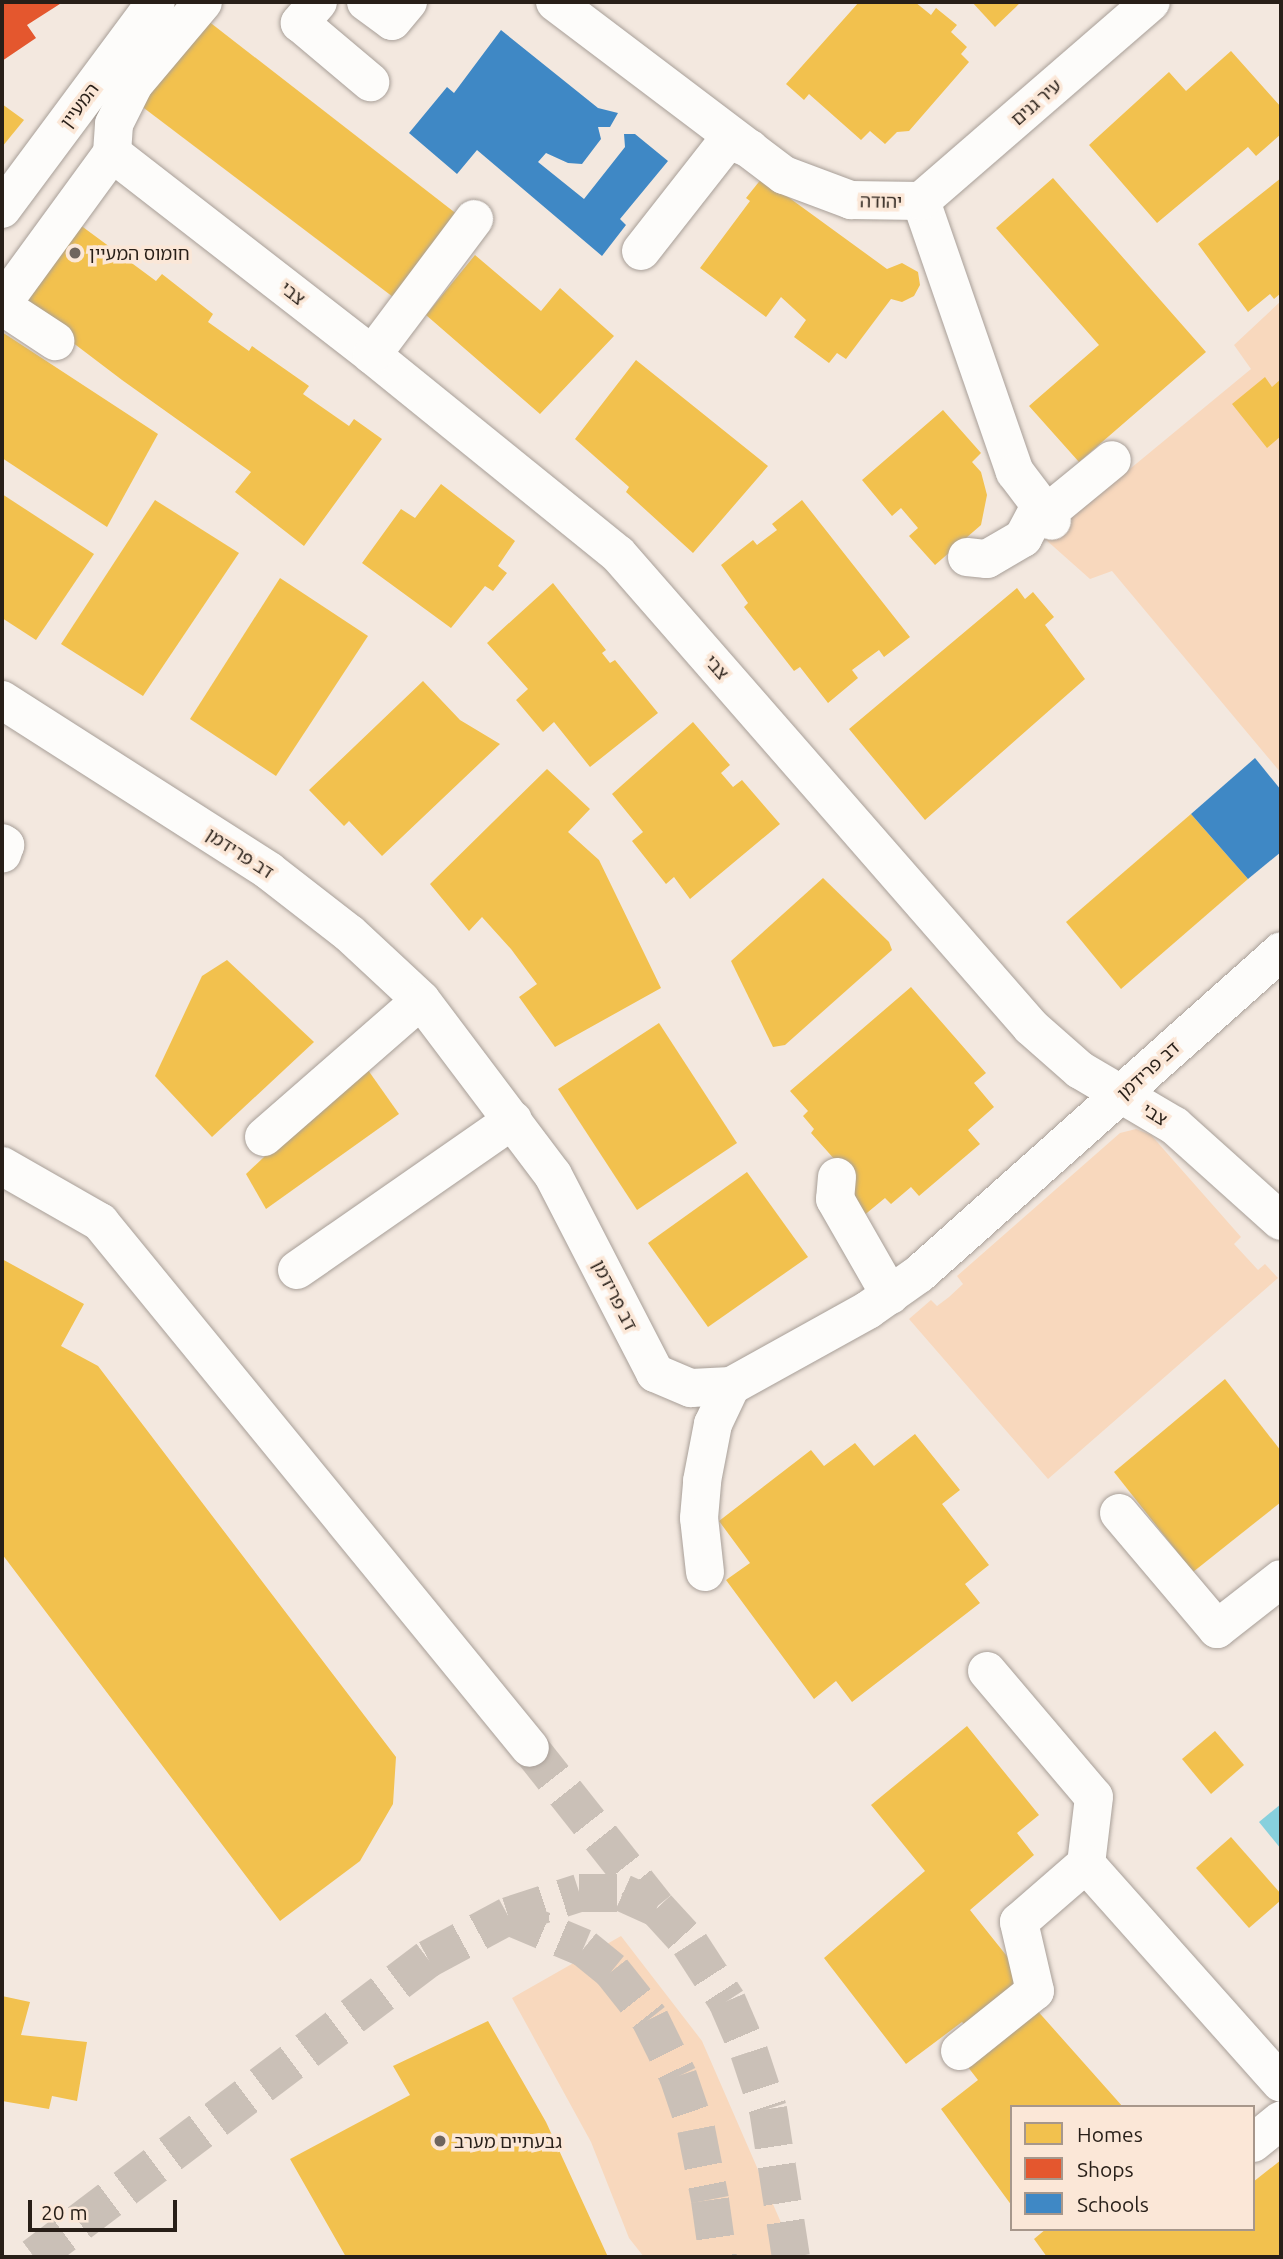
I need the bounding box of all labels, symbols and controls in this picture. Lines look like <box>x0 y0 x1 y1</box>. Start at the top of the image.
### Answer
street label: עיר גנים <box>1006 74 1066 130</box>
street label: המעיין <box>55 78 103 132</box>
street label: יהודה <box>860 190 902 212</box>
place label: חומוס המעיין <box>89 242 190 264</box>
marker: חומוס המעיין <box>67 245 83 261</box>
street label: צבי <box>276 277 310 309</box>
street label: צבי <box>701 650 733 684</box>
street label: דב פרידמן <box>202 823 278 883</box>
street label: דב פרידמן <box>1112 1036 1184 1104</box>
street label: צבי <box>1139 1098 1171 1130</box>
street label: דב פרידמן <box>588 1256 642 1334</box>
legend <box>1010 2105 1255 2231</box>
text: Homes <box>1077 2122 1143 2146</box>
place label: גבעתיים מערב <box>454 2130 562 2152</box>
marker: גבעתיים מערב <box>432 2133 448 2149</box>
text: Shops <box>1077 2157 1134 2181</box>
scale bar <box>32 2186 180 2230</box>
text: Schools <box>1077 2192 1149 2216</box>
text: 20 m <box>41 2200 88 2224</box>

